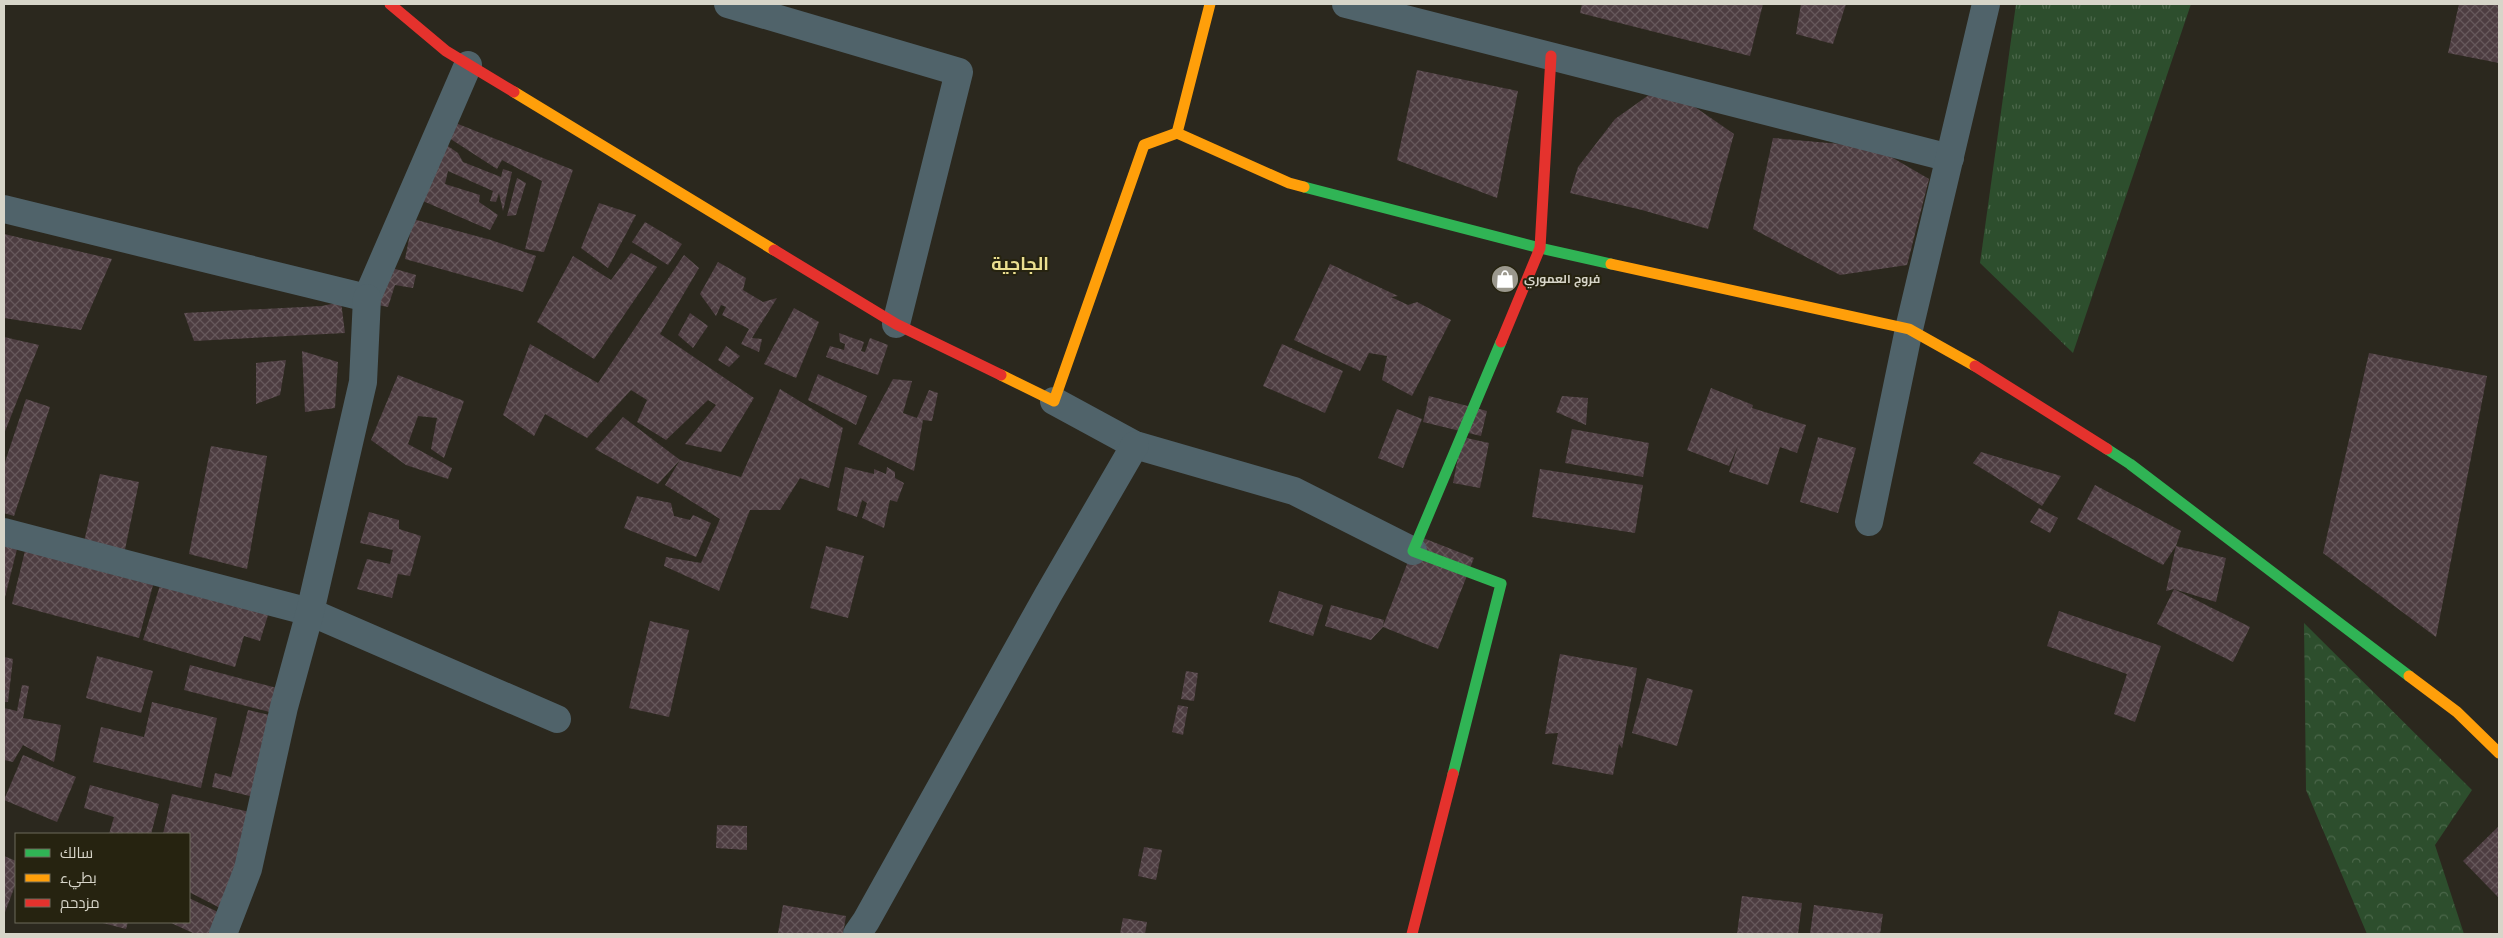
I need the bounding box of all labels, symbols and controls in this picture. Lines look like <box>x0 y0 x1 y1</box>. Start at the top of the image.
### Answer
district label: الجاجية <box>991 253 1049 275</box>
shop icon: فروج العموري <box>1490 264 1520 294</box>
place label: فروج العموري <box>1524 271 1600 289</box>
legend <box>15 833 190 923</box>
text: سالك <box>60 843 93 862</box>
text: بطيء <box>60 868 97 890</box>
text: مزدحم <box>60 893 100 913</box>

